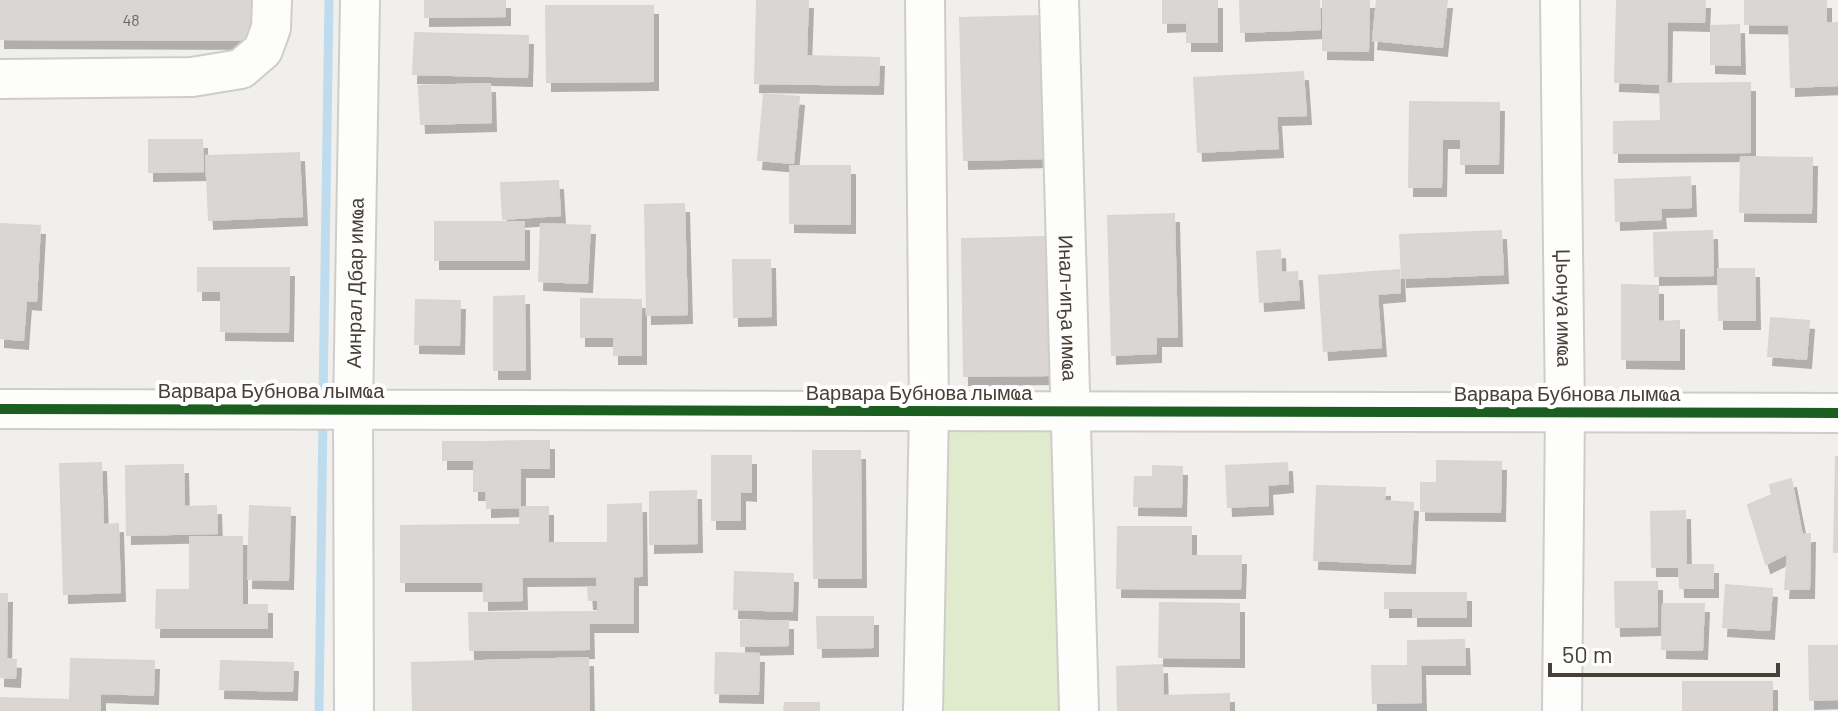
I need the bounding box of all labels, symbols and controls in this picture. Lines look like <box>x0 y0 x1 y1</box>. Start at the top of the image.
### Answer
house number: 48 <box>122 10 140 29</box>
street label: Аинрал Дбар имҩа <box>341 197 368 369</box>
street label: Инал-иҧа имҩа <box>1055 234 1083 382</box>
street label: Џьонуа имҩа <box>1552 249 1577 368</box>
street label: Варвара Бубнова лымҩа <box>158 378 385 402</box>
street label: Варвара Бубнова лымҩа <box>806 380 1033 404</box>
street label: Варвара Бубнова лымҩа <box>1454 381 1681 405</box>
scale bar <box>1550 627 1778 677</box>
text: 50 m <box>1562 639 1613 668</box>

